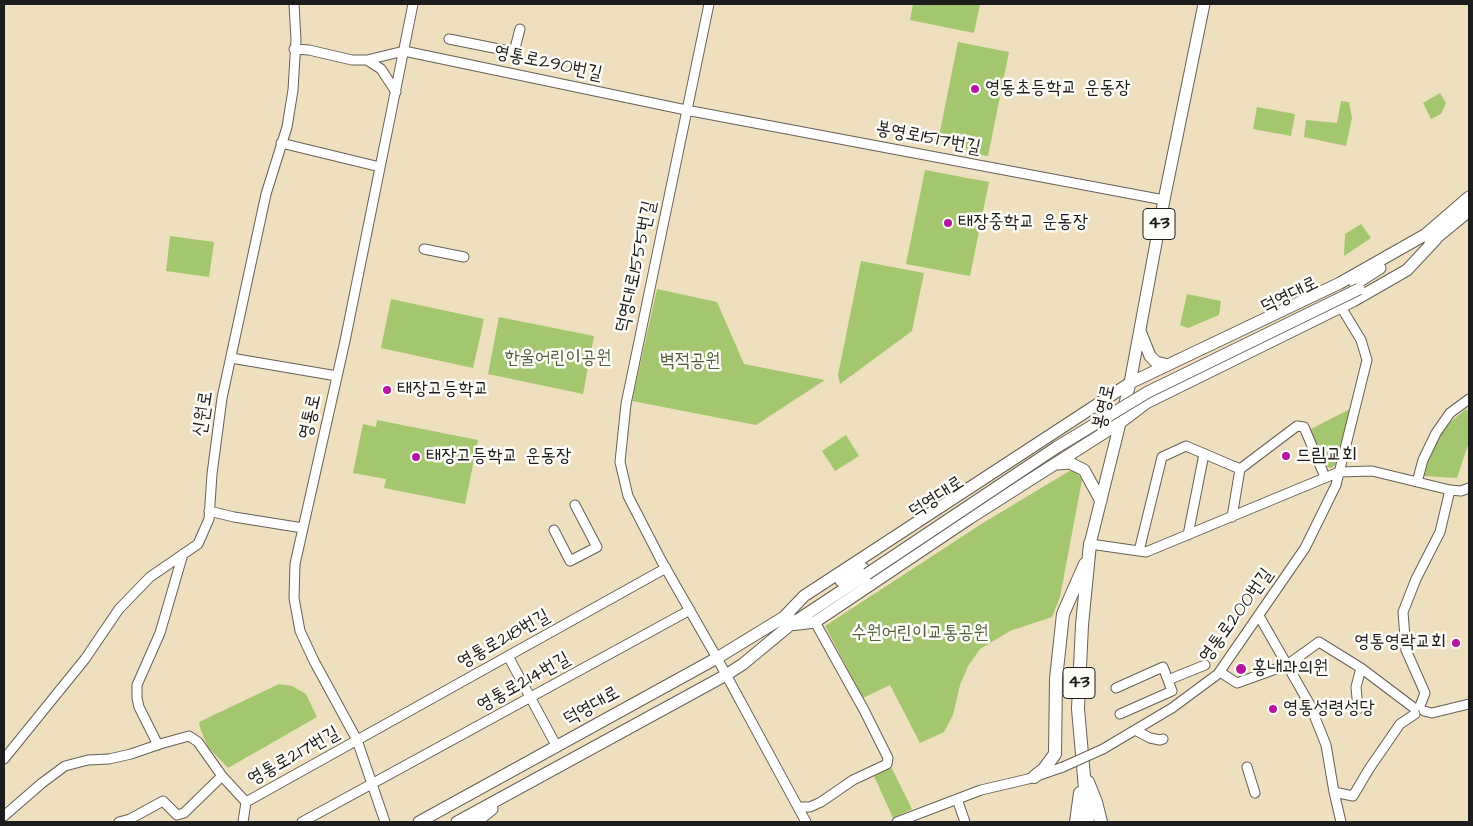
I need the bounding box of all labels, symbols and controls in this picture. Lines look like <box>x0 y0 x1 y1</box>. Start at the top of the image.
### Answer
street label: 영통로290번길 <box>492 41 604 87</box>
place label: 영동초등학교 운동장 <box>985 78 1130 100</box>
marker: 영동초등학교 운동장 <box>969 83 981 95</box>
street label: 봉영로1517번길 <box>874 118 982 160</box>
street label: 덕영대로1555번길 <box>612 199 662 335</box>
road number: 43 <box>1143 208 1175 240</box>
place label: 태장중학교 운동장 <box>958 212 1088 234</box>
marker: 태장중학교 운동장 <box>942 217 954 229</box>
street label: 덕영대로 <box>1258 272 1322 320</box>
park label: 한울어린이공원 <box>504 348 612 370</box>
park label: 벽적공원 <box>659 351 721 373</box>
place label: 태장고등학교 <box>397 379 489 401</box>
street label: 봉영로 <box>1089 382 1121 432</box>
marker: 태장고등학교 <box>381 384 393 396</box>
street label: 신원로 <box>189 390 219 438</box>
street label: 영통로 <box>295 392 327 442</box>
place label: 드림교회 <box>1296 445 1357 467</box>
place label: 태장고등학교 운동장 <box>426 446 571 468</box>
marker: 드림교회 <box>1280 450 1292 462</box>
marker: 태장고등학교 운동장 <box>410 451 422 463</box>
street label: 덕영대로 <box>905 472 969 524</box>
street label: 영통로200번길 <box>1195 564 1279 668</box>
street label: 영통로218번길 <box>454 605 554 675</box>
park label: 수원어린이교통공원 <box>851 623 989 645</box>
place label: 영통영락교회 <box>1354 632 1446 654</box>
marker: 영통영락교회 <box>1450 637 1462 649</box>
street label: 영통로214번길 <box>474 648 574 718</box>
place label: 홍내과의원 <box>1252 658 1328 680</box>
marker: 홍내과의원 <box>1234 662 1248 676</box>
road number: 43 <box>1063 668 1095 698</box>
street label: 덕영대로 <box>560 682 624 732</box>
place label: 영통성령성당 <box>1283 698 1375 720</box>
marker: 영통성령성당 <box>1267 703 1279 715</box>
street label: 영통로217번길 <box>244 722 344 792</box>

